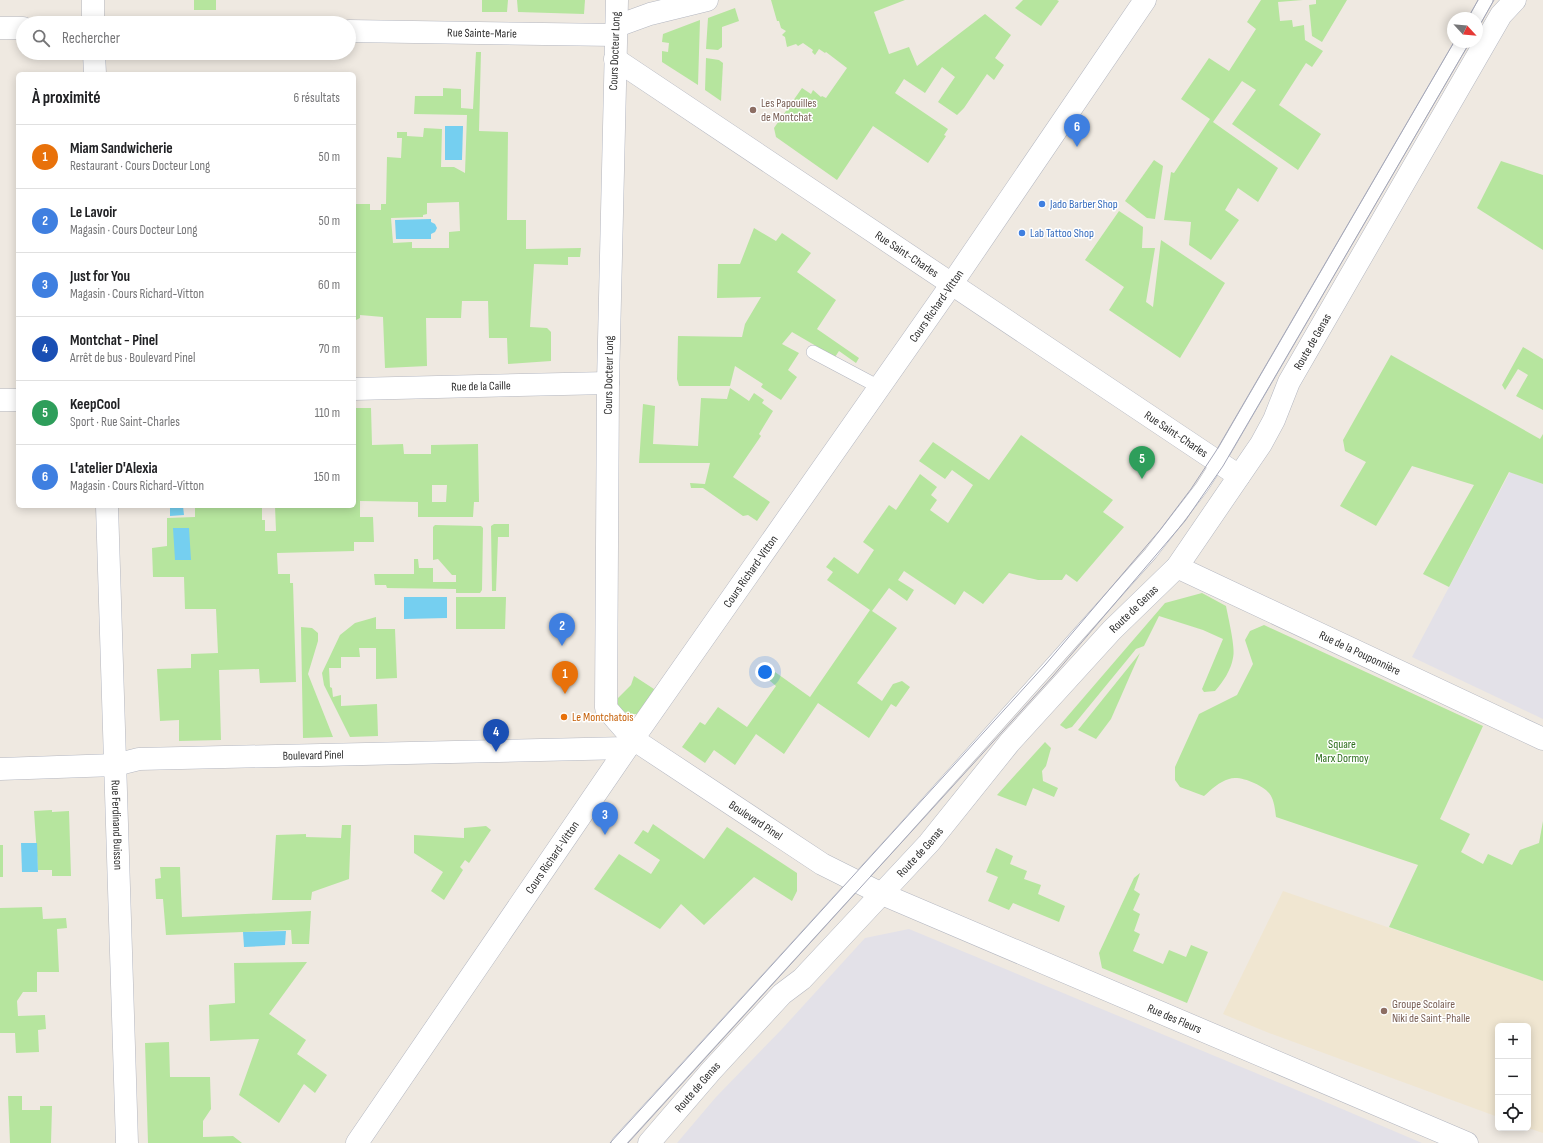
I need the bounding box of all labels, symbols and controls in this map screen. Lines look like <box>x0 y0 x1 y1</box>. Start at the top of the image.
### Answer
street label: Cours Docteur Long <box>606 11 624 91</box>
north arrow <box>1447 12 1483 48</box>
search box <box>16 16 356 60</box>
street label: Rue Sainte-Marie <box>447 25 517 41</box>
icon: search <box>30 27 52 49</box>
text: Rechercher <box>62 29 120 48</box>
text: À proximité <box>32 88 100 108</box>
text: 6 résultats <box>294 90 340 106</box>
place label: Les Papouilles de Montchat <box>761 96 817 125</box>
marker: Les Papouilles de Montchat <box>748 105 758 115</box>
pin: 6 <box>1064 114 1090 147</box>
text: Miam Sandwicherie <box>70 139 173 158</box>
text: 1 <box>42 149 48 165</box>
text: 50 m <box>319 149 340 165</box>
text: Restaurant · Cours Docteur Long <box>70 158 210 174</box>
place label: Jado Barber Shop <box>1049 197 1118 212</box>
marker: Jado Barber Shop <box>1037 199 1047 209</box>
text: Le Lavoir <box>70 203 117 222</box>
text: 2 <box>42 213 48 229</box>
text: 50 m <box>319 213 340 229</box>
text: Magasin · Cours Docteur Long <box>70 222 197 238</box>
place label: Lab Tattoo Shop <box>1030 226 1094 241</box>
street label: Rue Saint-Charles <box>872 227 941 281</box>
marker: Lab Tattoo Shop <box>1017 228 1027 238</box>
text: Just for You <box>70 267 130 286</box>
street label: Cours Richard-Vitton <box>906 267 967 345</box>
text: 3 <box>42 277 48 293</box>
text: 60 m <box>318 277 340 293</box>
text: Magasin · Cours Richard-Vitton <box>70 286 204 302</box>
street label: Route de Genas <box>1290 311 1334 372</box>
text: Montchat - Pinel <box>70 331 158 350</box>
street label: Cours Docteur Long <box>601 335 617 415</box>
text: 4 <box>42 341 48 357</box>
text: 70 m <box>319 341 340 357</box>
text: Arrêt de bus · Boulevard Pinel <box>70 350 195 366</box>
street label: Rue de la Caille <box>451 378 511 394</box>
text: KeepCool <box>70 395 120 414</box>
text: 5 <box>42 405 48 421</box>
text: 110 m <box>315 405 340 421</box>
street label: Rue Saint-Charles <box>1142 408 1211 461</box>
text: Sport · Rue Saint-Charles <box>70 414 180 430</box>
pin: 5 <box>1129 446 1155 479</box>
text: L'atelier D'Alexia <box>70 459 158 478</box>
text: 6 <box>42 469 48 485</box>
text: 150 m <box>314 469 340 485</box>
text: Magasin · Cours Richard-Vitton <box>70 478 204 494</box>
street label: Cours Richard-Vitton <box>720 532 781 610</box>
street label: Route de Genas <box>1106 582 1161 636</box>
pin: 2 <box>549 613 575 646</box>
street label: Rue de la Pouponnière <box>1317 627 1403 679</box>
pin: 1 <box>552 661 578 694</box>
your location <box>755 662 775 682</box>
place label: Le Montchatois <box>572 710 634 725</box>
marker: Le Montchatois <box>559 712 569 722</box>
pin: 4 <box>483 719 509 752</box>
park label: Square Marx Dormoy <box>1315 737 1369 766</box>
street label: Boulevard Pinel <box>282 747 344 763</box>
street label: Rue Ferdinand Buisson <box>108 780 126 870</box>
street label: Boulevard Pinel <box>726 797 785 843</box>
pin: 3 <box>592 802 618 835</box>
street label: Cours Richard-Vitton <box>522 818 582 897</box>
street label: Route de Genas <box>893 824 946 880</box>
place label: Groupe Scolaire Niki de Saint-Phalle <box>1392 997 1470 1026</box>
street label: Rue des Fleurs <box>1145 1000 1204 1037</box>
marker: Groupe Scolaire Niki de Saint-Phalle <box>1379 1006 1389 1016</box>
map controls <box>1495 1023 1531 1131</box>
button: + <box>1495 1023 1531 1059</box>
street label: Route de Genas <box>671 1058 723 1115</box>
button: − <box>1495 1059 1531 1095</box>
button: locate <box>1495 1095 1531 1131</box>

